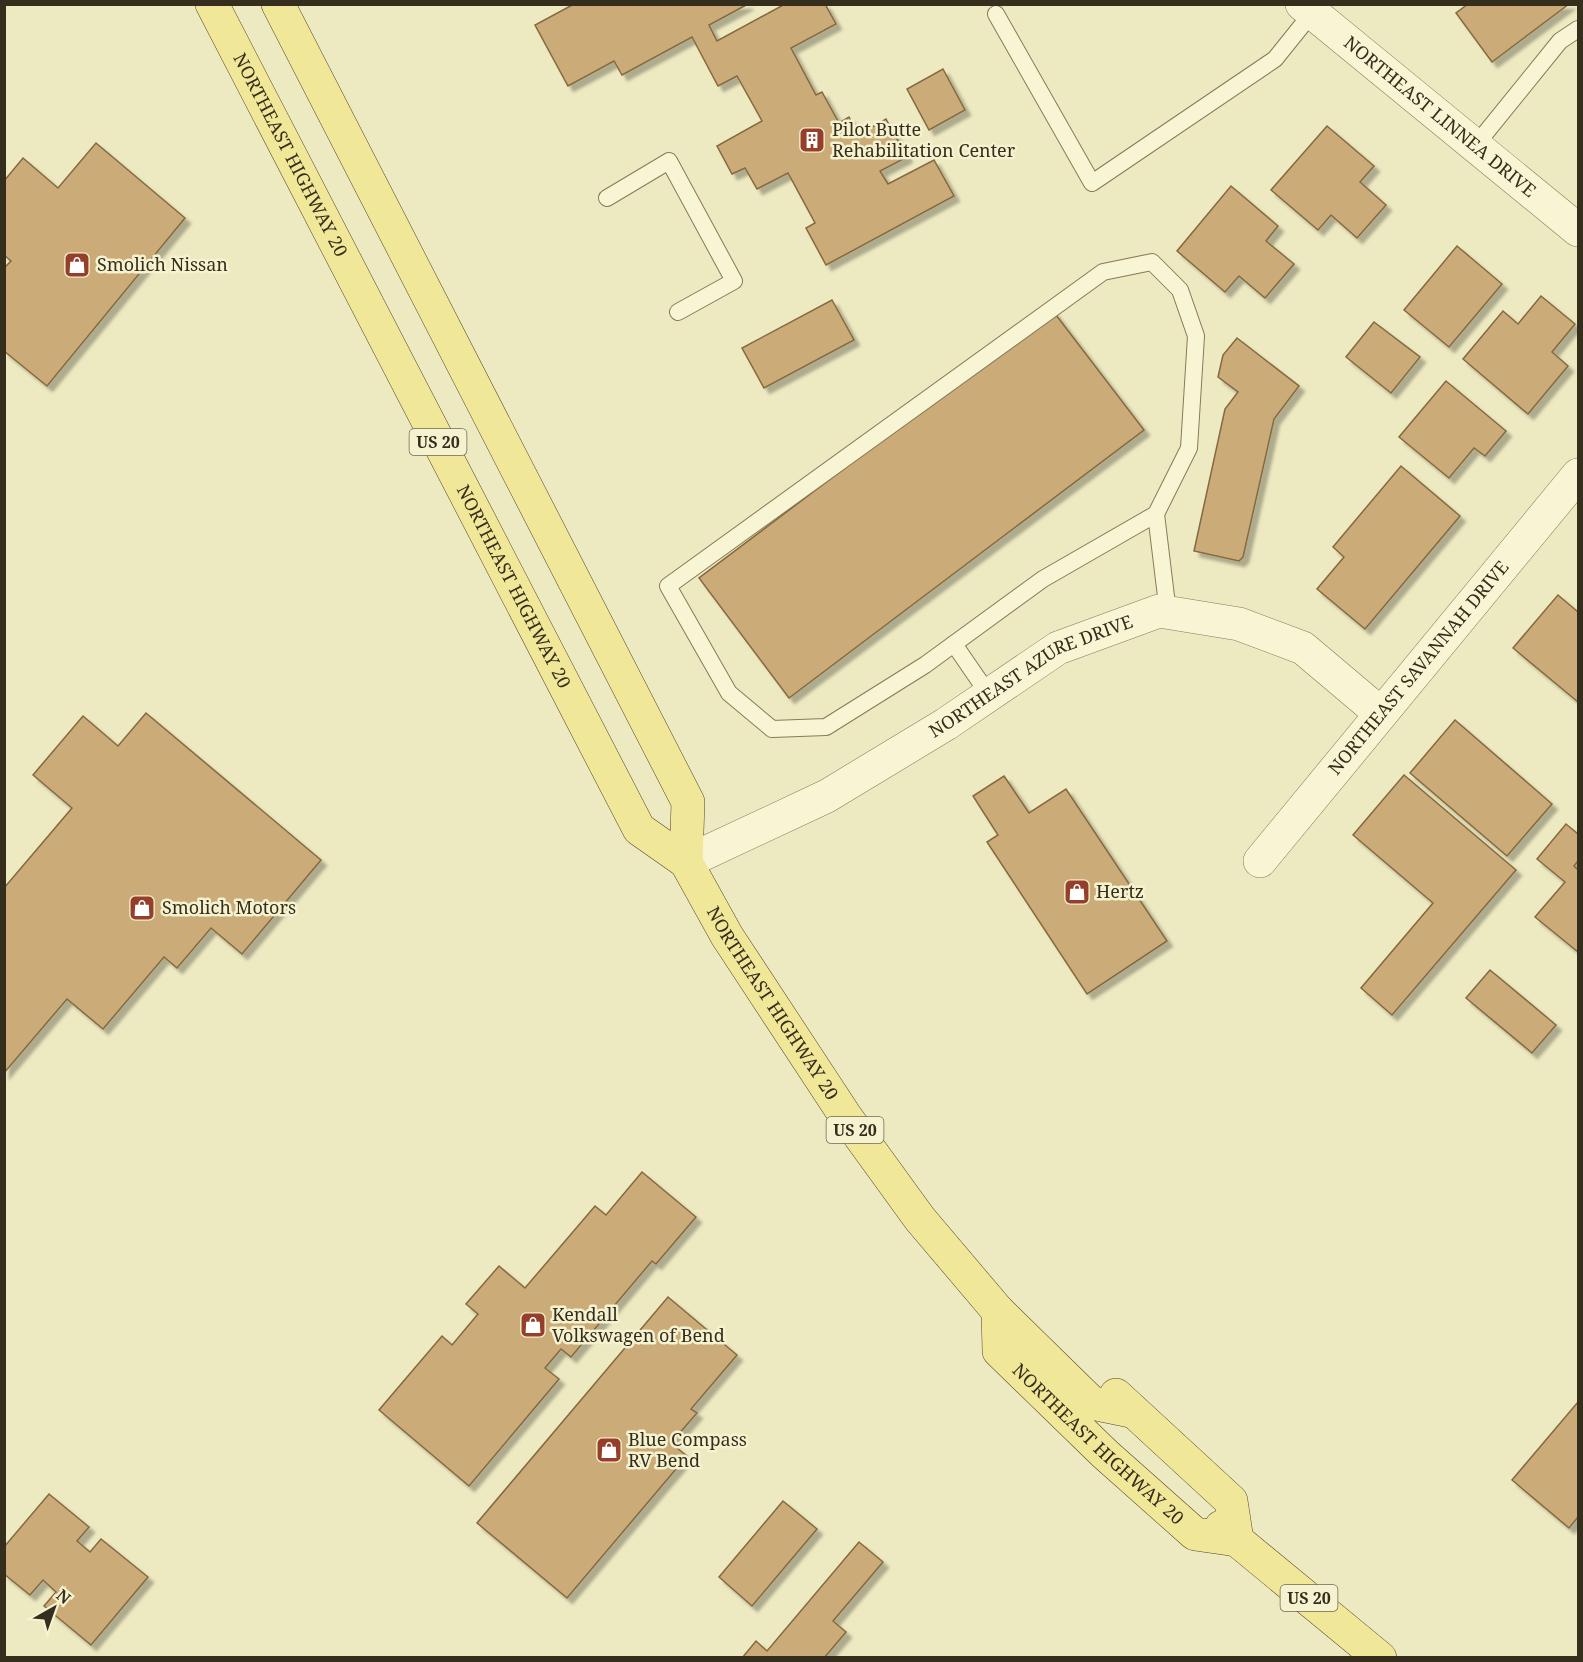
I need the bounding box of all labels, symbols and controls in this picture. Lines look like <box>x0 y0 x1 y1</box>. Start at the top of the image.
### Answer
street label: NORTHEAST LINNEA DRIVE <box>1339 30 1541 202</box>
street label: NORTHEAST HIGHWAY 20 <box>228 49 354 260</box>
place label: Pilot Butte Rehabilitation Center <box>832 117 1016 162</box>
building icon: Pilot Butte Rehabilitation Center <box>797 125 827 155</box>
shop icon: Smolich Nissan <box>62 250 92 280</box>
place label: Smolich Nissan <box>97 252 228 276</box>
road number: US 20 <box>410 429 466 455</box>
street label: NORTHEAST HIGHWAY 20 <box>452 480 577 692</box>
street label: NORTHEAST SAVANNAH DRIVE <box>1322 555 1514 779</box>
street label: NORTHEAST AZURE DRIVE <box>924 609 1136 743</box>
shop icon: Hertz <box>1062 877 1092 907</box>
place label: Hertz <box>1096 879 1144 903</box>
shop icon: Smolich Motors <box>127 893 157 923</box>
place label: Smolich Motors <box>162 895 296 919</box>
street label: NORTHEAST HIGHWAY 20 <box>702 902 844 1104</box>
road number: US 20 <box>826 1117 884 1143</box>
place label: Kendall Volkswagen of Bend <box>552 1302 725 1347</box>
shop icon: Kendall Volkswagen of Bend <box>518 1310 548 1340</box>
street label: NORTHEAST HIGHWAY 20 <box>1008 1358 1189 1529</box>
place label: Blue Compass RV Bend <box>628 1427 747 1472</box>
shop icon: Blue Compass RV Bend <box>594 1435 624 1465</box>
north arrow <box>24 1578 84 1638</box>
text: N <box>52 1584 76 1609</box>
road number: US 20 <box>1280 1585 1338 1611</box>

